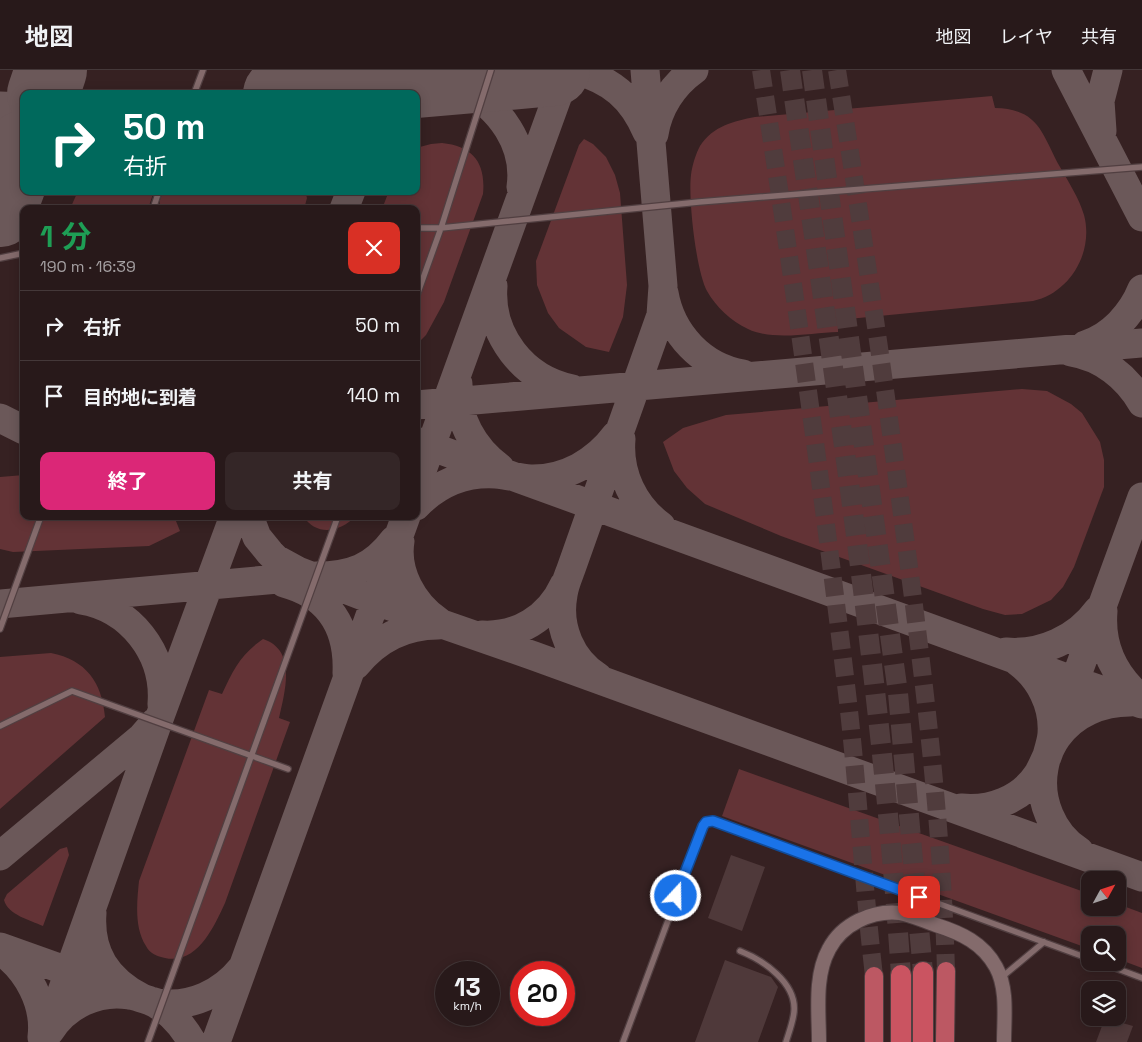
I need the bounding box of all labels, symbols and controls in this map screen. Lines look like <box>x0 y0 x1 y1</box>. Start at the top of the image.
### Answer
text: 地図 <box>25 21 73 52</box>
text: 地図 <box>936 25 972 48</box>
text: レイヤ <box>1000 25 1053 48</box>
text: 共有 <box>1081 25 1117 48</box>
text: 50 m <box>123 105 205 149</box>
icon: right <box>40 110 105 175</box>
text: 右折 <box>123 152 167 180</box>
text: 1 分 <box>40 217 91 256</box>
button: close <box>348 222 400 274</box>
text: 190 m · 16:39 <box>40 256 136 277</box>
icon: right <box>40 312 68 340</box>
text: 50 m <box>355 313 400 338</box>
text: 右折 <box>83 315 121 340</box>
icon: arrive <box>40 382 68 410</box>
text: 140 m <box>347 383 400 408</box>
text: 目的地に到着 <box>83 385 197 410</box>
button: 終了 <box>40 452 215 510</box>
button: 共有 <box>225 452 400 510</box>
position arrow <box>649 869 701 921</box>
north arrow <box>1081 871 1126 916</box>
map controls <box>1081 871 1126 1026</box>
pin <box>898 876 940 918</box>
icon: arrive <box>905 883 933 911</box>
button: search <box>1081 926 1126 971</box>
speed limit sign: 20 <box>510 961 575 1026</box>
text: 13 <box>454 971 481 1003</box>
button: layers <box>1081 981 1126 1026</box>
text: km/h <box>453 998 482 1014</box>

